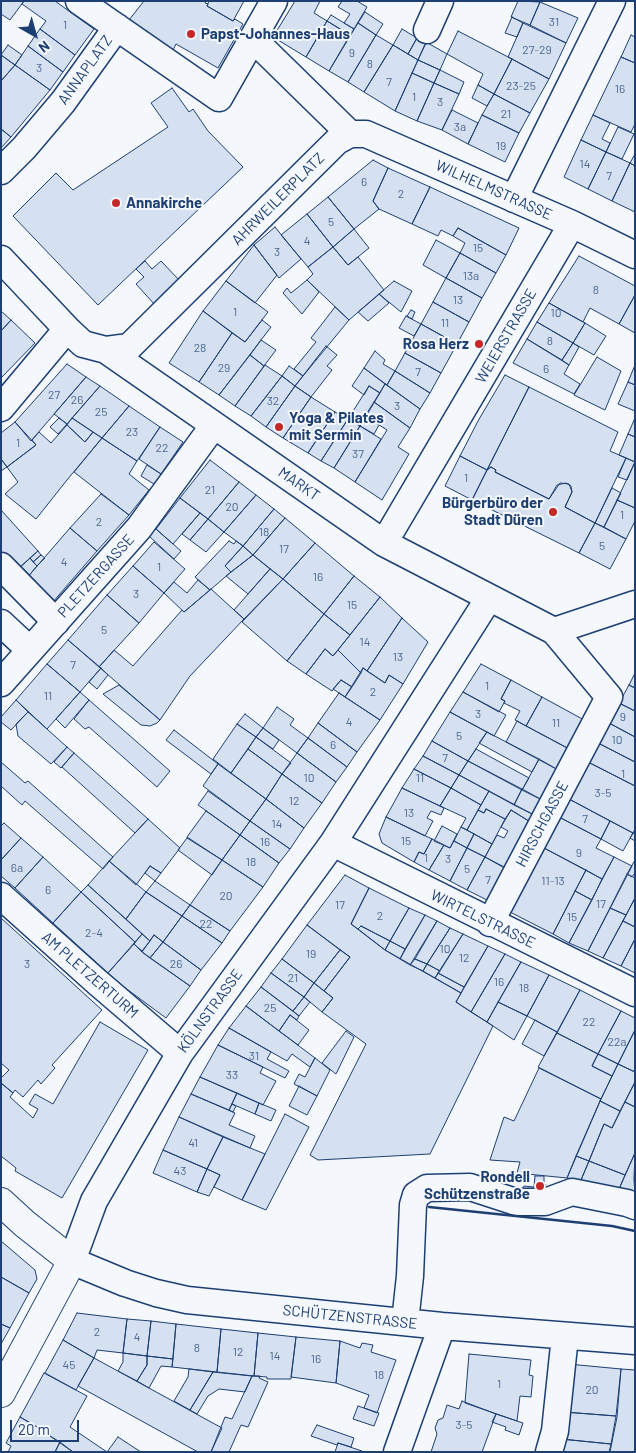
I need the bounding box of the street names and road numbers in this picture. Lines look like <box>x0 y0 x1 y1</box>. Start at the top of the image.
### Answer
street label: ANNAPLATZ <box>54 32 116 108</box>
street label: AHRWEILERPLATZ <box>228 149 328 249</box>
street label: WILHELMSTRASSE <box>433 156 555 224</box>
street label: WEIERSTRASSE <box>472 286 540 386</box>
street label: MARKT <box>275 463 323 505</box>
street label: PLETZERGASSE <box>54 531 138 621</box>
street label: HIRSCHGASSE <box>512 778 572 870</box>
street label: WIRTELSTRASSE <box>428 886 538 952</box>
street label: AM PLETZERTURM <box>38 928 142 1022</box>
street label: KÖLNSTRASSE <box>174 966 246 1056</box>
street label: SCHÜTZENSTRASSE <box>282 1301 418 1333</box>

